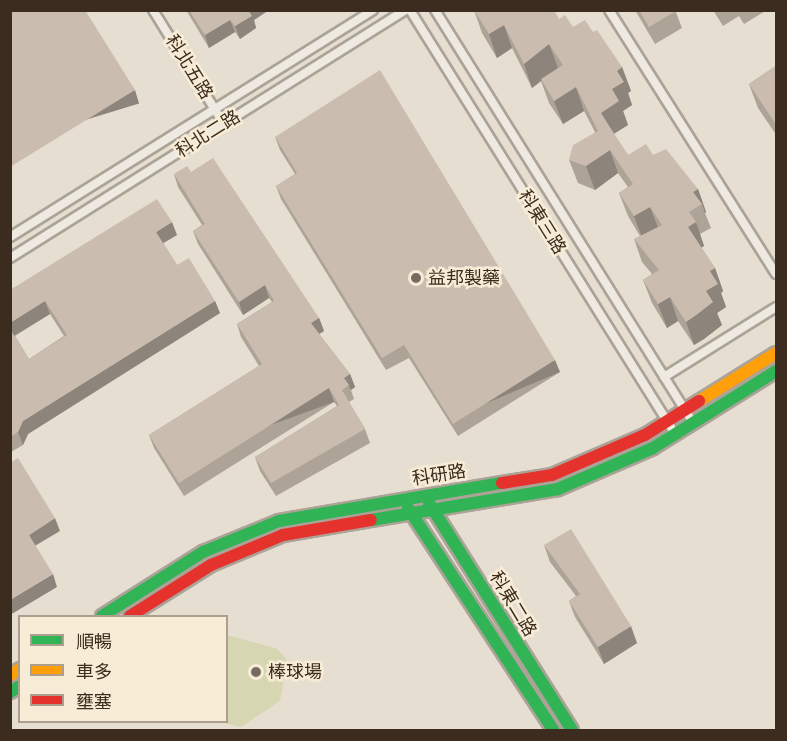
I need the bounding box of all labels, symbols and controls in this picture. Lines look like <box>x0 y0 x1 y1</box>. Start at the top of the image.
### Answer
street label: 科北五路 <box>161 31 217 103</box>
street label: 科北二路 <box>172 106 244 162</box>
street label: 科東三路 <box>514 186 570 258</box>
place label: 益邦製藥 <box>428 267 500 289</box>
marker: 益邦製藥 <box>409 271 423 285</box>
street label: 科研路 <box>411 460 467 490</box>
street label: 科東二路 <box>485 568 541 640</box>
legend <box>18 615 228 723</box>
text: 順暢 <box>76 632 112 652</box>
place label: 棒球場 <box>268 661 322 683</box>
text: 車多 <box>76 662 112 682</box>
marker: 棒球場 <box>249 665 263 679</box>
text: 壅塞 <box>76 692 112 712</box>

